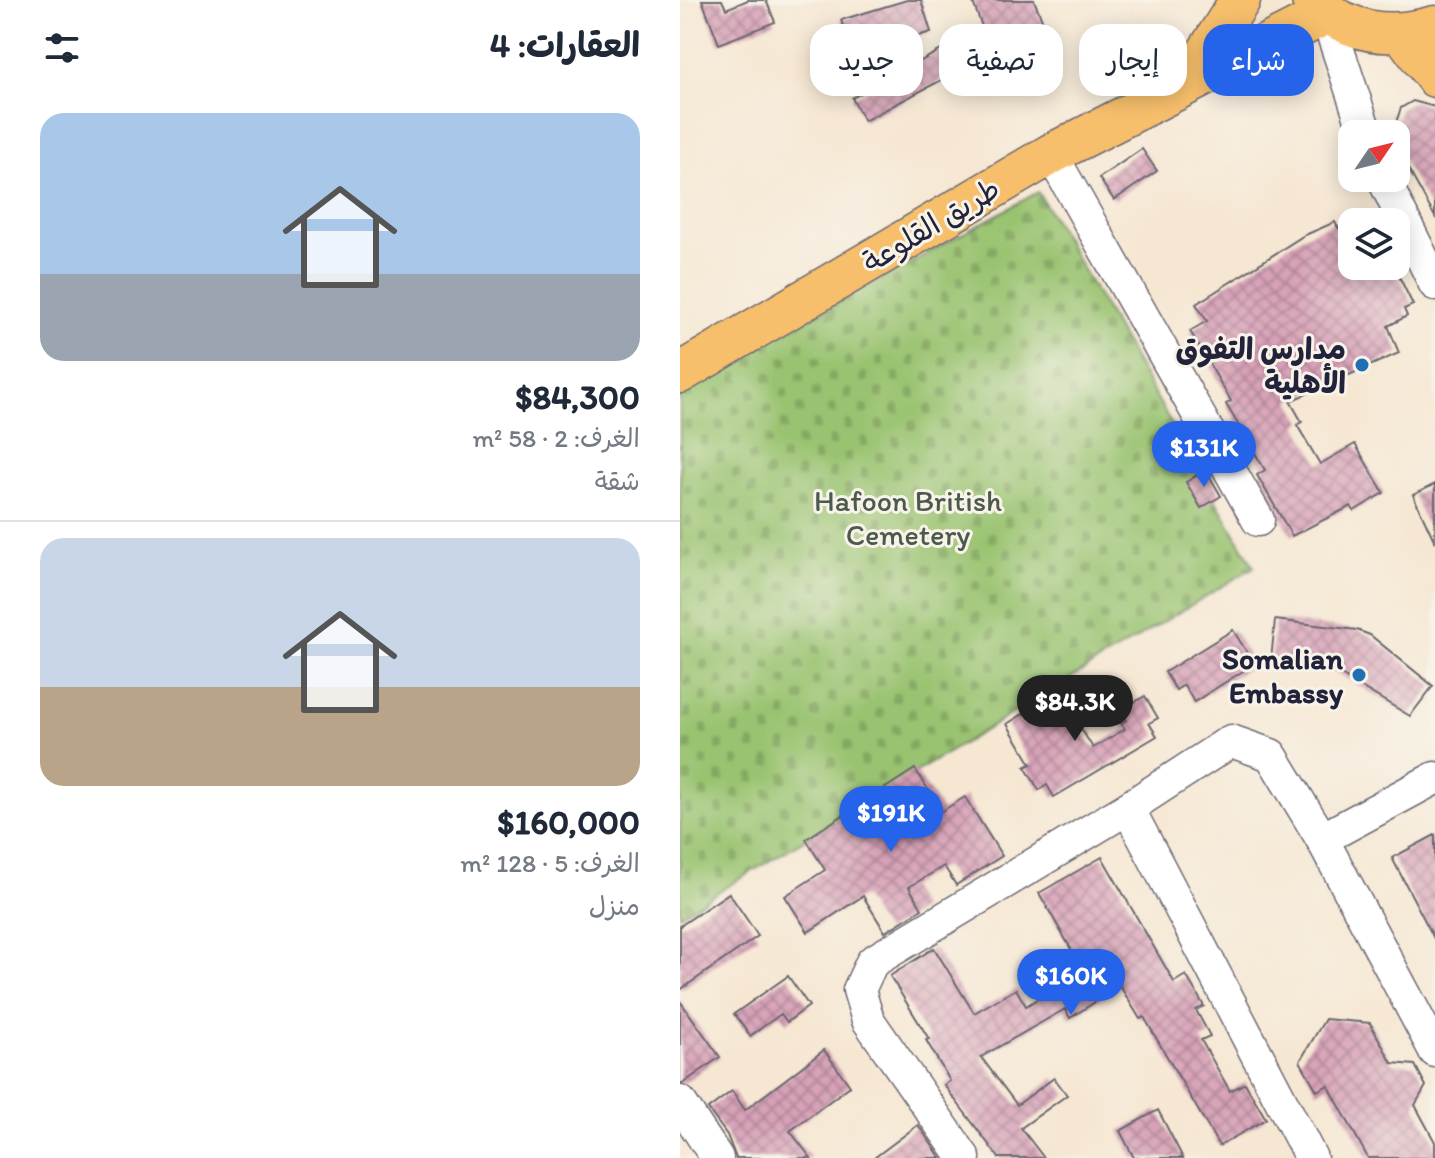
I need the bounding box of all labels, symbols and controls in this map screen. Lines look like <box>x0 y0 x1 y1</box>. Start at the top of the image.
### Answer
chip: جديد <box>810 24 923 96</box>
chip: تصفية <box>939 24 1063 96</box>
chip: إيجار <box>1079 24 1187 96</box>
chip: شراء <box>1203 24 1314 96</box>
text: العقارات: 4 <box>490 25 640 66</box>
icon: filters <box>40 26 84 70</box>
north arrow <box>1338 120 1410 192</box>
map controls <box>1338 120 1410 280</box>
icon: home <box>268 165 412 309</box>
street label: طريق القلوعة <box>855 170 1007 280</box>
button: layers <box>1338 208 1410 280</box>
place label: مدارس التفوق الأهلية <box>1176 330 1346 401</box>
marker: مدارس التفوق الأهلية <box>1353 356 1371 374</box>
text: $84,300 <box>515 377 640 418</box>
pin: $131K <box>1148 421 1260 489</box>
text: الغرف: 2 · 58 m² <box>472 422 640 454</box>
text: $131K <box>1170 431 1238 463</box>
text: شقة <box>595 465 640 497</box>
park label: Hafoon British Cemetery <box>814 482 1002 553</box>
icon: home <box>268 590 412 734</box>
place label: Somalian Embassy <box>1222 640 1344 711</box>
marker: Somalian Embassy <box>1350 666 1368 684</box>
pin: $84.3K <box>1010 675 1140 743</box>
text: $84.3K <box>1035 685 1115 717</box>
pin: $191K <box>835 786 947 854</box>
text: $191K <box>857 796 925 828</box>
text: $160,000 <box>497 802 640 843</box>
text: الغرف: 5 · 128 m² <box>460 847 640 879</box>
text: منزل <box>589 890 640 922</box>
pin: $160K <box>1015 949 1127 1017</box>
text: $160K <box>1035 959 1107 991</box>

